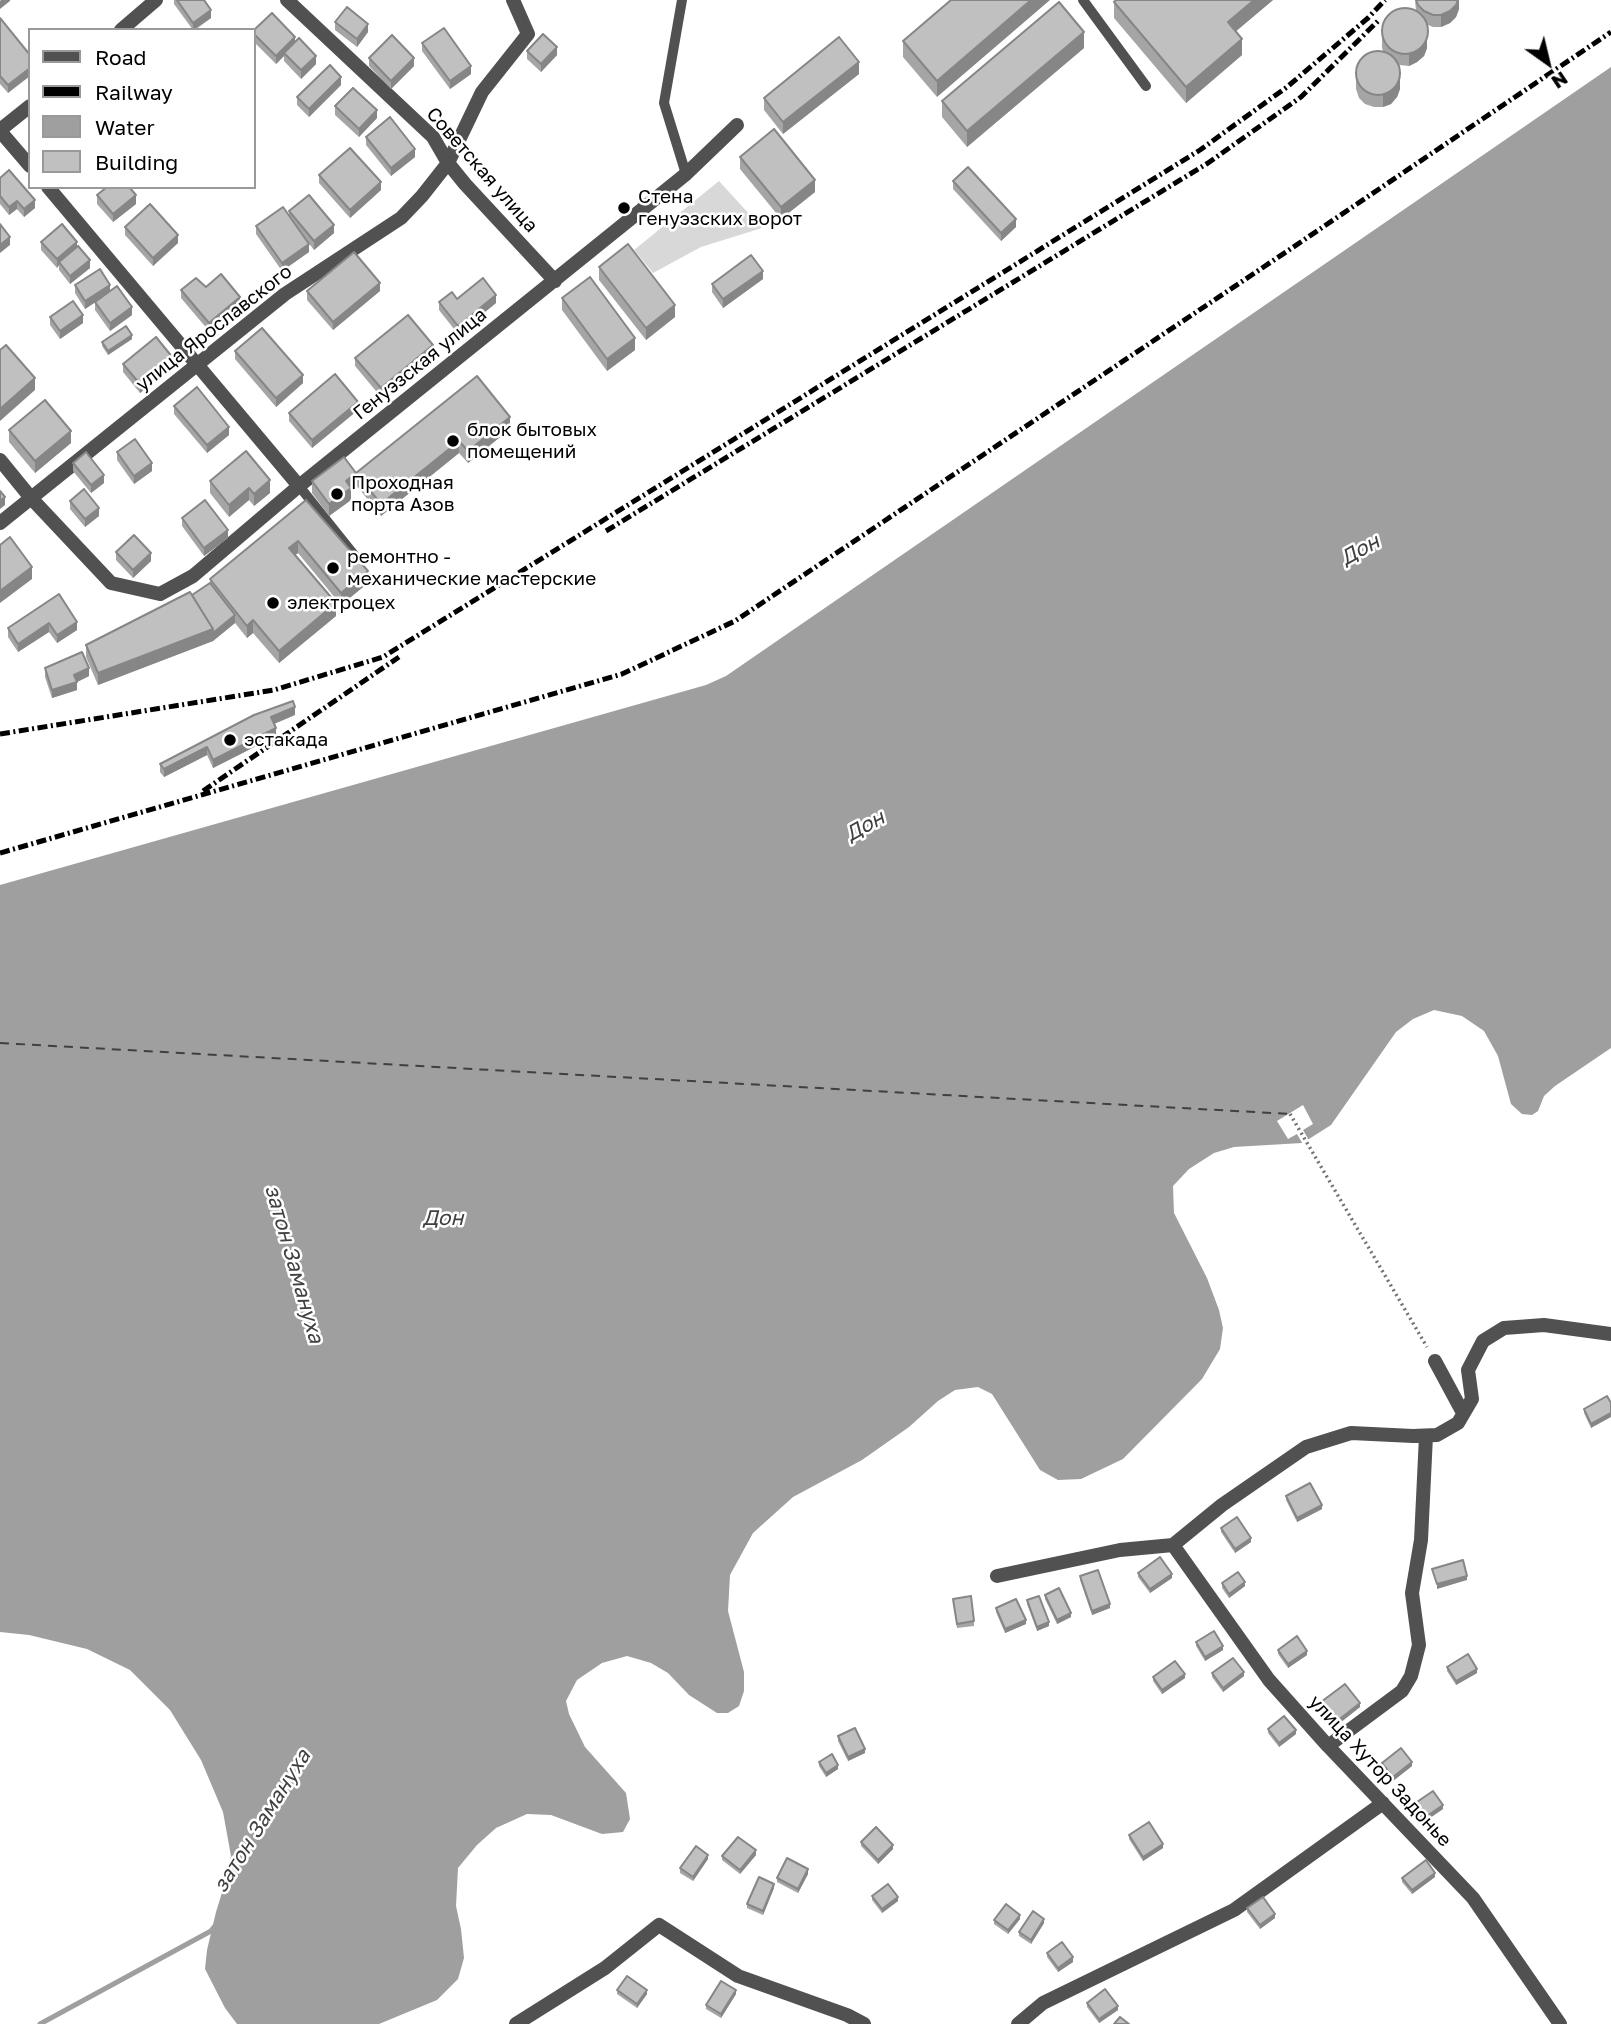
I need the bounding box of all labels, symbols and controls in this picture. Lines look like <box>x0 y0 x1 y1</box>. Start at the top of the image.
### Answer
legend <box>28 28 256 189</box>
north arrow <box>1513 28 1583 98</box>
text: Road <box>95 44 146 70</box>
text: N <box>1548 67 1572 94</box>
text: Railway <box>95 79 173 105</box>
street label: Советская улица <box>422 103 542 237</box>
text: Water <box>95 114 155 140</box>
text: Building <box>95 149 178 175</box>
place label: Стена генуэзских ворот <box>638 186 802 230</box>
marker: Стена генуэзских ворот <box>616 200 632 216</box>
street label: улица Ярославского <box>131 260 297 396</box>
street label: Генуэзская улица <box>349 303 491 425</box>
place label: блок бытовых помещений <box>467 419 597 463</box>
marker: блок бытовых помещений <box>445 433 461 449</box>
place label: Проходная порта Азов <box>351 472 454 516</box>
marker: Проходная порта Азов <box>329 486 345 502</box>
water label: Дон <box>1336 529 1384 571</box>
place label: ремонтно - механические мастерские <box>347 546 596 590</box>
marker: ремонтно - механические мастерские <box>325 560 341 576</box>
place label: электроцех <box>287 592 395 614</box>
marker: электроцех <box>265 595 281 611</box>
place label: эстакада <box>244 729 328 751</box>
marker: эстакада <box>222 732 238 748</box>
water label: Дон <box>841 805 889 847</box>
water label: затон Замануха <box>259 1182 329 1346</box>
water label: Дон <box>423 1205 463 1231</box>
street label: улица Хутор Задонье <box>1304 1691 1456 1851</box>
water label: затон Замануха <box>208 1745 316 1897</box>

